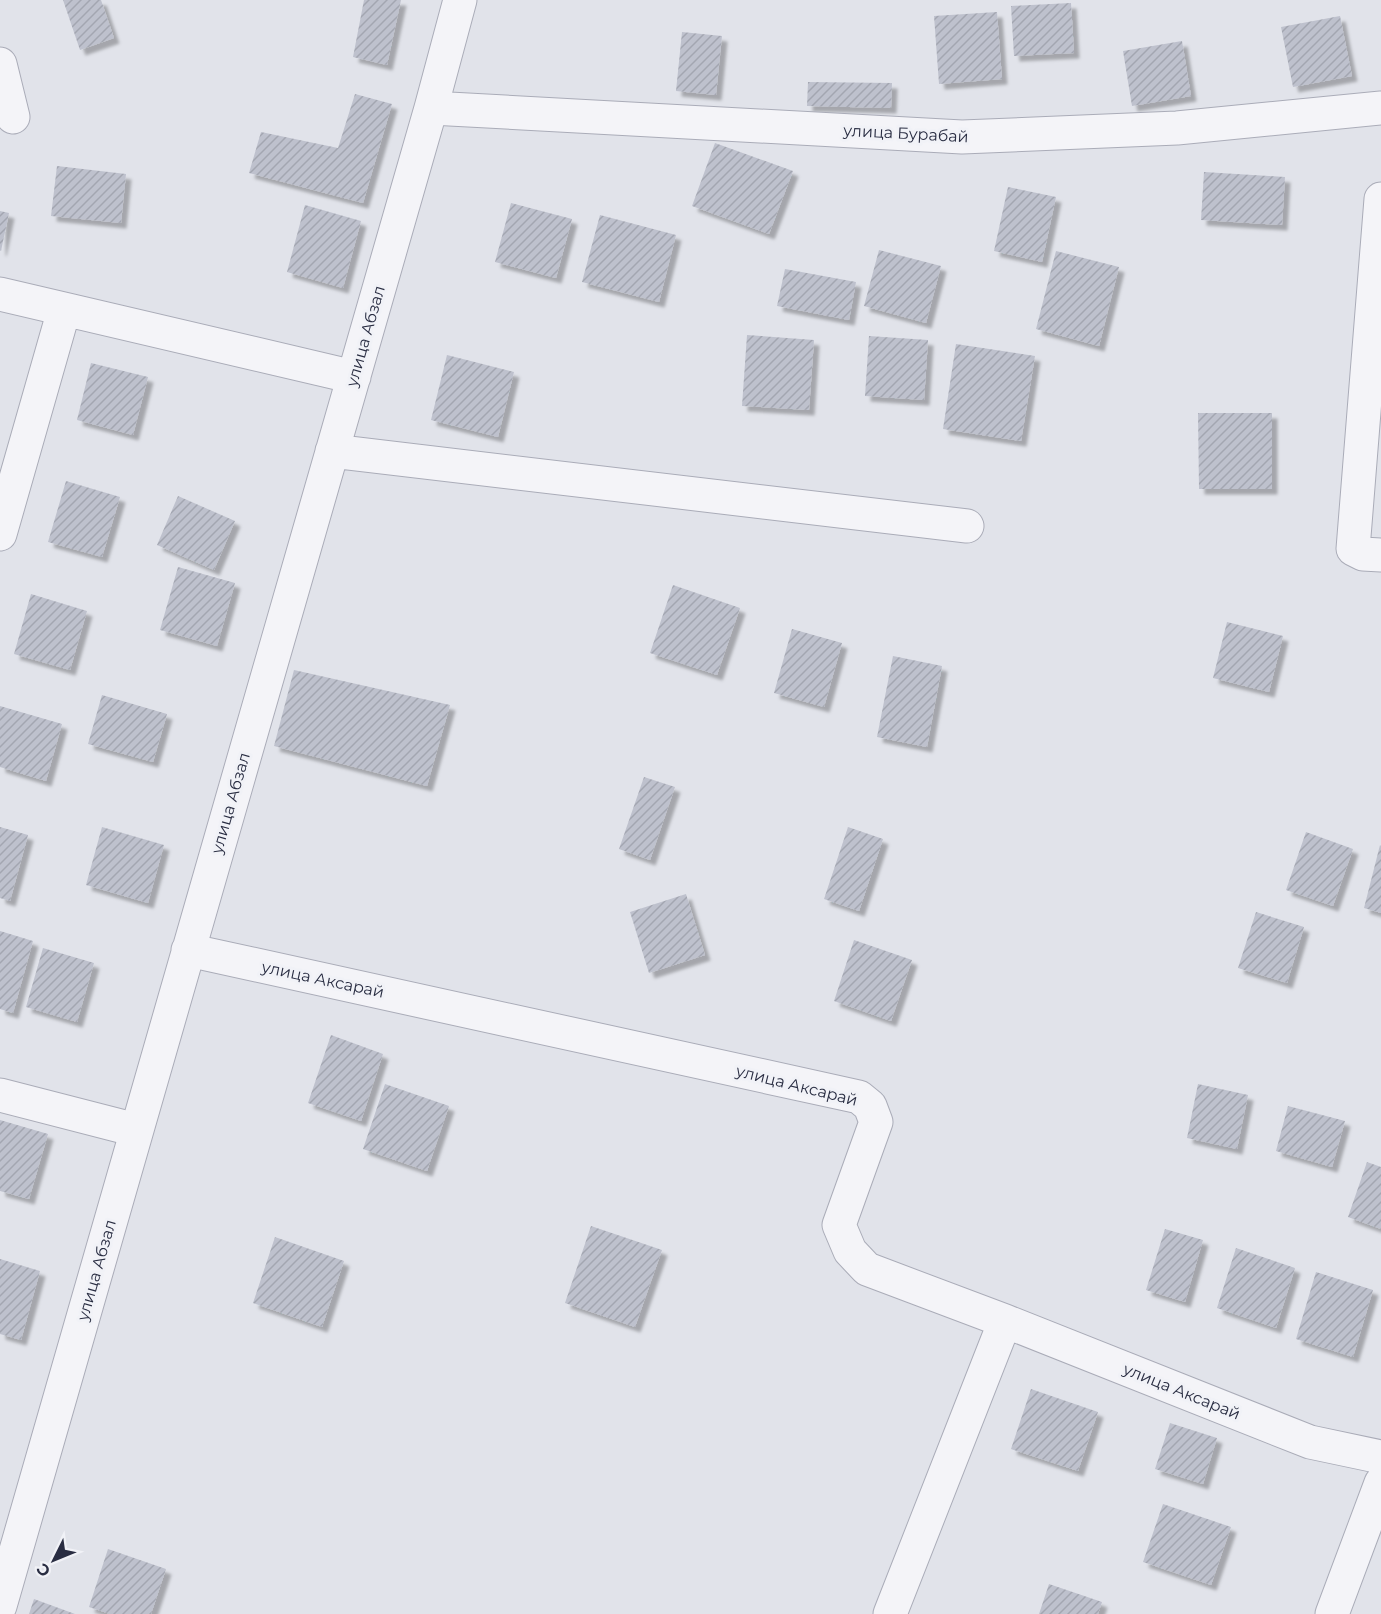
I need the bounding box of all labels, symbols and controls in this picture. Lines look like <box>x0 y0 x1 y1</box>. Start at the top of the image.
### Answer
street label: улица Бурабай <box>842 121 969 146</box>
street label: улица Абзал <box>342 283 389 390</box>
street label: улица Абзал <box>207 750 254 857</box>
street label: улица Аксарай <box>259 957 386 1002</box>
street label: улица Аксарай <box>733 1061 860 1110</box>
street label: улица Абзал <box>73 1217 120 1324</box>
street label: улица Аксарай <box>1120 1359 1243 1424</box>
north arrow <box>24 1530 84 1590</box>
text: С <box>32 1559 54 1581</box>

